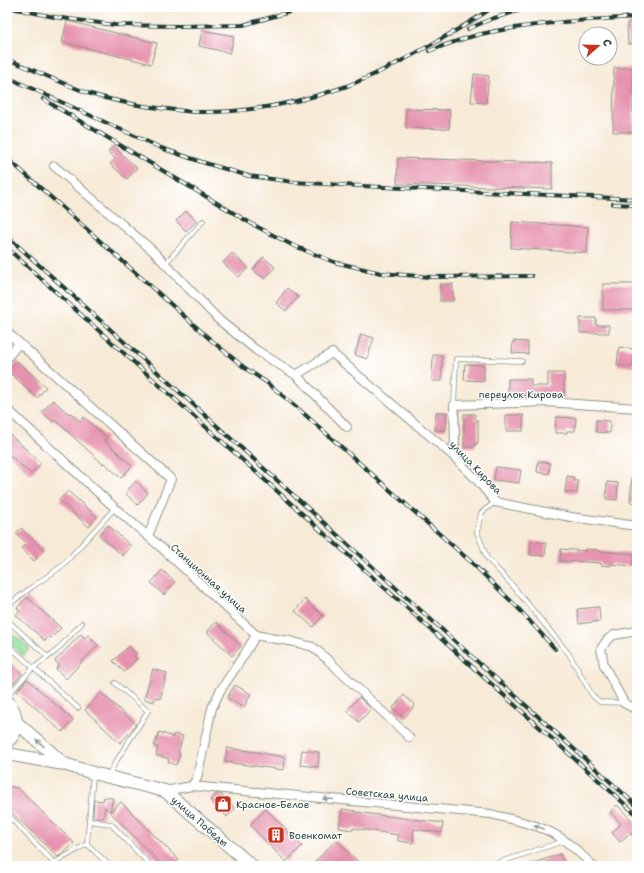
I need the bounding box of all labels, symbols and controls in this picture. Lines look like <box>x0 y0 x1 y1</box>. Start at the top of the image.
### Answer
north arrow <box>578 26 618 66</box>
text: С <box>599 37 615 49</box>
street label: переулок Кирова <box>479 388 564 401</box>
street label: улица Кирова <box>447 438 505 497</box>
street label: Станционная улица <box>168 541 250 617</box>
one-way arrow <box>36 739 45 748</box>
street label: Советская улица <box>345 784 429 805</box>
street label: улица Победы <box>169 793 231 850</box>
shop icon: Красное-Белое <box>213 794 233 814</box>
one-way arrow <box>322 796 334 802</box>
place label: Красное-Белое <box>236 798 310 811</box>
one-way arrow <box>533 824 545 830</box>
building icon: Военкомат <box>266 825 286 845</box>
place label: Военкомат <box>289 829 343 842</box>

